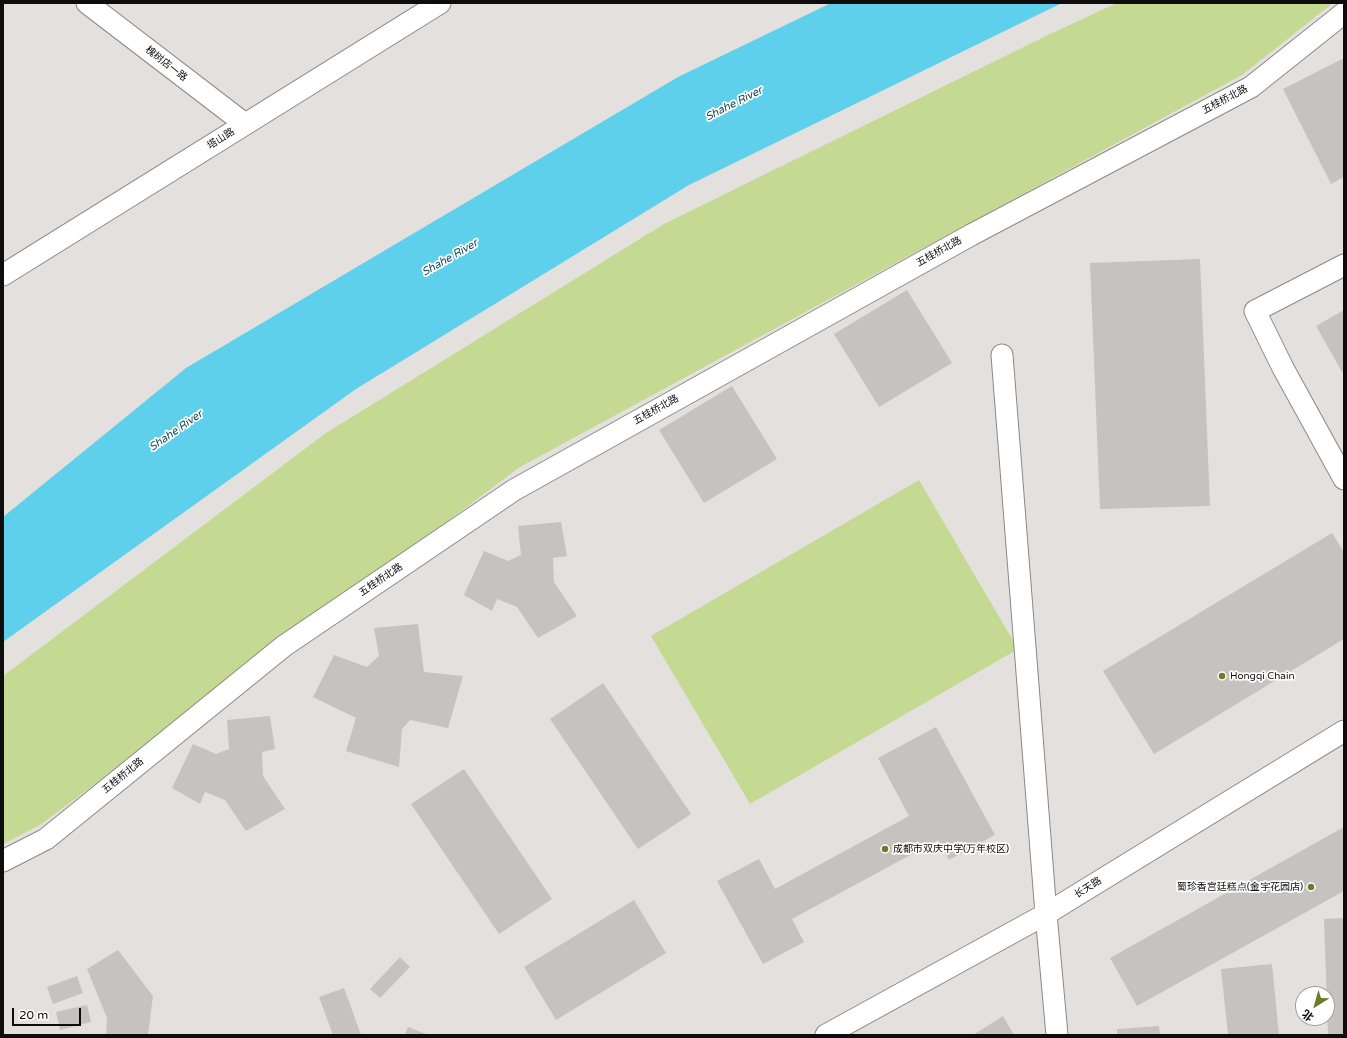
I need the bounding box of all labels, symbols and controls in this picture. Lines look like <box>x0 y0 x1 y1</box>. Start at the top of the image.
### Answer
street label: 槐树店一路 <box>143 44 189 84</box>
street label: 五桂桥北路 <box>1200 83 1250 117</box>
water label: Shahe River <box>703 84 765 124</box>
street label: 塔山路 <box>205 126 237 152</box>
street label: 五桂桥北路 <box>914 235 964 269</box>
water label: Shahe River <box>420 237 480 279</box>
street label: 五桂桥北路 <box>631 393 681 427</box>
water label: Shahe River <box>147 408 205 454</box>
street label: 五桂桥北路 <box>357 561 405 599</box>
place label: Hongqi Chain <box>1230 670 1295 682</box>
marker: Hongqi Chain <box>1217 671 1227 681</box>
street label: 五桂桥北路 <box>100 756 146 796</box>
place label: 成都市双庆中学(万年校区) <box>893 843 1009 855</box>
marker: 成都市双庆中学(万年校区) <box>880 844 890 854</box>
street label: 长天路 <box>1072 875 1104 901</box>
place label: 蜀珍香宫廷糕点(金宇花园店) <box>1177 881 1303 893</box>
marker: 蜀珍香宫廷糕点(金宇花园店) <box>1306 882 1316 892</box>
north arrow <box>1295 986 1335 1026</box>
scale bar <box>14 1000 83 1026</box>
text: 北 <box>1300 1007 1316 1024</box>
text: 20 m <box>19 1008 48 1022</box>

